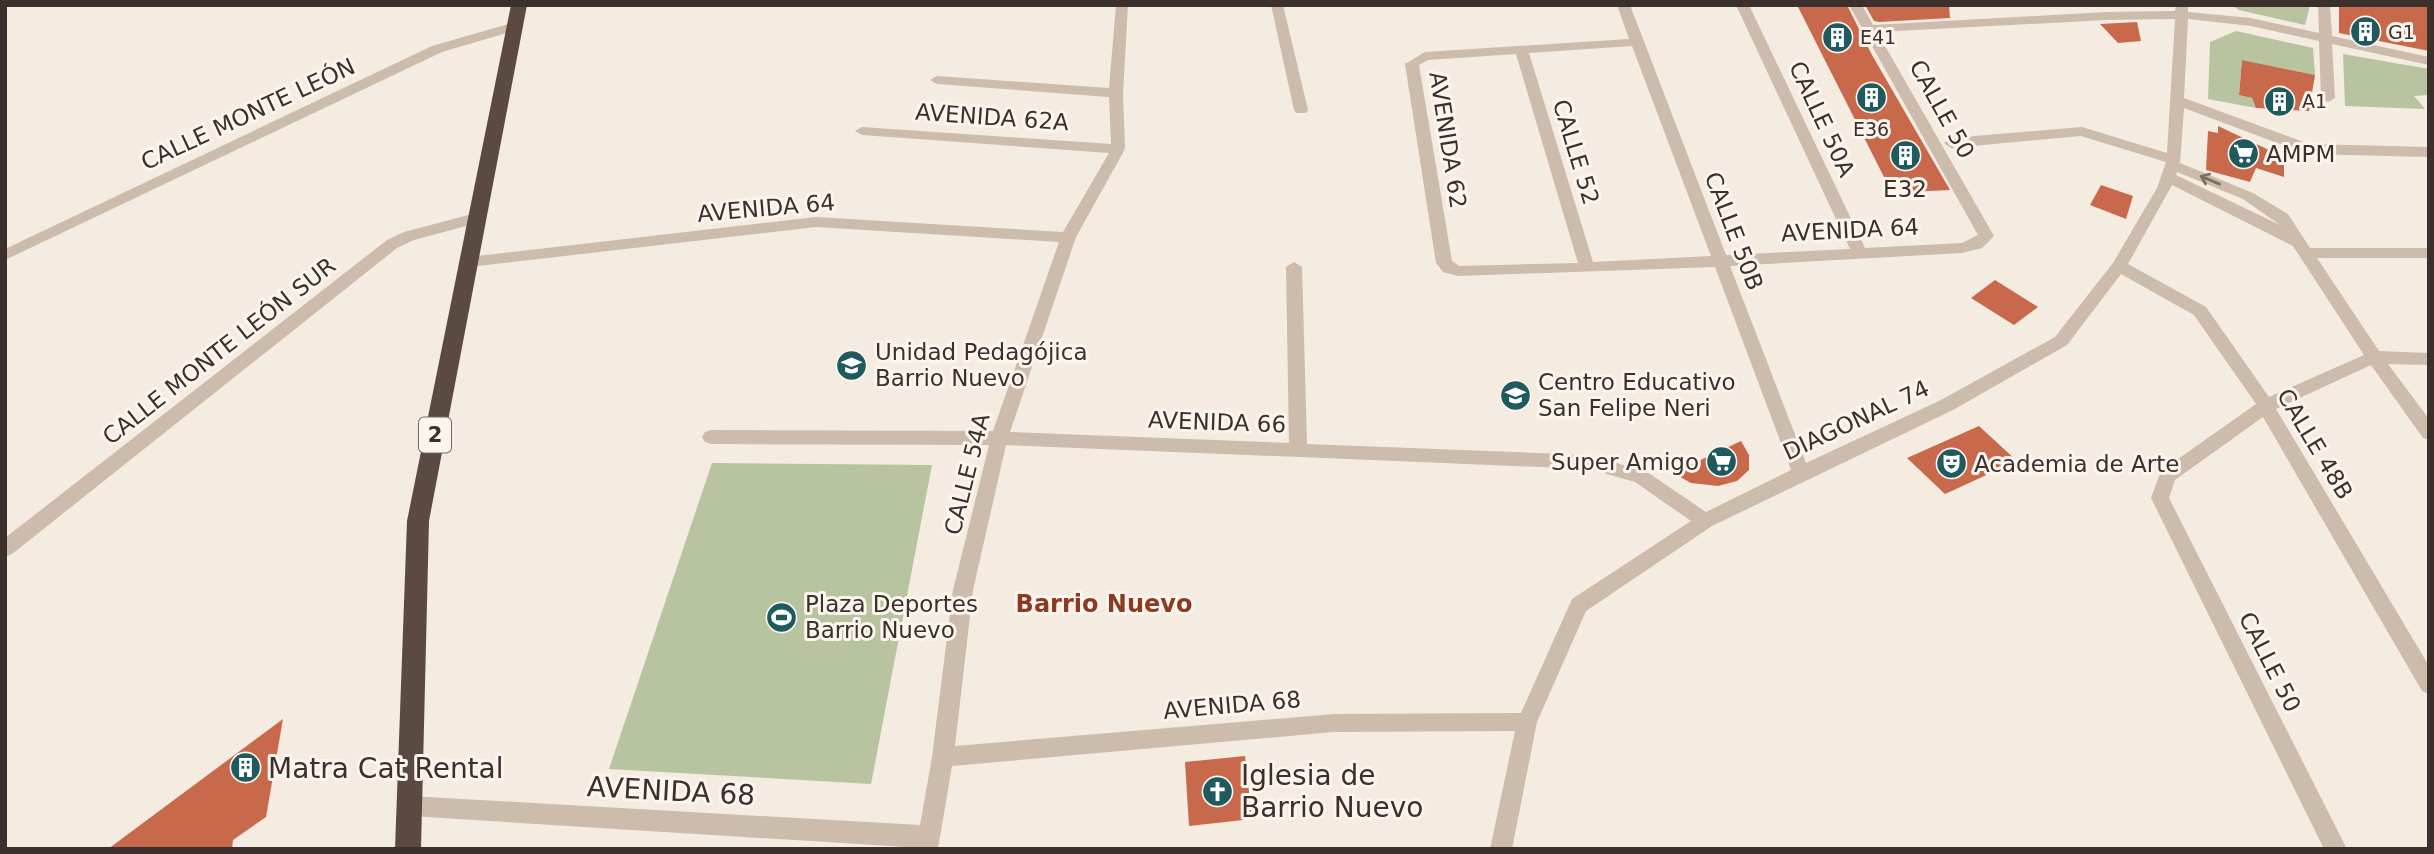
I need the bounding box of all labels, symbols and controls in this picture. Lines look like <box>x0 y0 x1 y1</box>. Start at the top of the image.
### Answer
building icon: G1 <box>2348 15 2382 49</box>
building icon: E41 <box>1820 20 1854 54</box>
place label: G1 <box>2388 21 2415 43</box>
place label: E41 <box>1860 26 1896 48</box>
street label: CALLE MONTE LEÓN <box>137 52 359 175</box>
street label: CALLE 50 <box>1904 55 1980 163</box>
street label: CALLE 50A <box>1784 57 1860 181</box>
street label: AVENIDA 62 <box>1424 70 1472 210</box>
building icon: E36 <box>1854 81 1888 115</box>
building icon: A1 <box>2262 84 2296 118</box>
place label: A1 <box>2302 90 2327 112</box>
street label: CALLE 52 <box>1548 96 1604 208</box>
street label: AVENIDA 62A <box>914 99 1070 135</box>
place label: E36 <box>1853 118 1889 140</box>
supermarket icon: AMPM <box>2226 137 2260 171</box>
building icon: E32 <box>1888 138 1922 172</box>
place label: AMPM <box>2266 141 2335 167</box>
street label: CALLE 50B <box>1700 168 1768 294</box>
one-way arrow <box>2200 173 2222 186</box>
place label: E32 <box>1883 176 1927 202</box>
street label: AVENIDA 64 <box>696 189 836 227</box>
street label: AVENIDA 64 <box>1780 213 1920 247</box>
street label: CALLE MONTE LEÓN SUR <box>97 251 340 450</box>
place label: Unidad Pedagójica Barrio Nuevo <box>875 339 1088 391</box>
school or university icon: Unidad Pedagójica Barrio Nuevo <box>835 348 869 382</box>
place label: Centro Educativo San Felipe Neri <box>1538 369 1736 421</box>
street label: DIAGONAL 74 <box>1779 375 1933 465</box>
school or university icon: Centro Educativo San Felipe Neri <box>1498 378 1532 412</box>
street label: CALLE 48B <box>2272 384 2358 504</box>
street label: AVENIDA 66 <box>1148 407 1286 437</box>
street label: CALLE 54A <box>939 410 995 537</box>
road number: 2 <box>419 418 451 452</box>
supermarket icon: Super Amigo <box>1705 445 1739 479</box>
theatre icon: Academia de Arte <box>1934 447 1968 481</box>
place label: Super Amigo <box>1551 449 1699 475</box>
place label: Academia de Arte <box>1974 451 2179 477</box>
district label: Barrio Nuevo <box>1016 590 1192 618</box>
place label: Plaza Deportes Barrio Nuevo <box>805 591 978 643</box>
sports icon: Plaza Deportes Barrio Nuevo <box>765 600 799 634</box>
street label: CALLE 50 <box>2234 608 2306 716</box>
street label: AVENIDA 68 <box>1162 686 1302 724</box>
building icon: Matra Cat Rental <box>228 751 262 785</box>
place label: Matra Cat Rental <box>268 752 504 785</box>
place label: Iglesia de Barrio Nuevo <box>1241 759 1423 824</box>
street label: AVENIDA 68 <box>586 770 756 812</box>
church icon: Iglesia de Barrio Nuevo <box>1201 774 1235 808</box>

